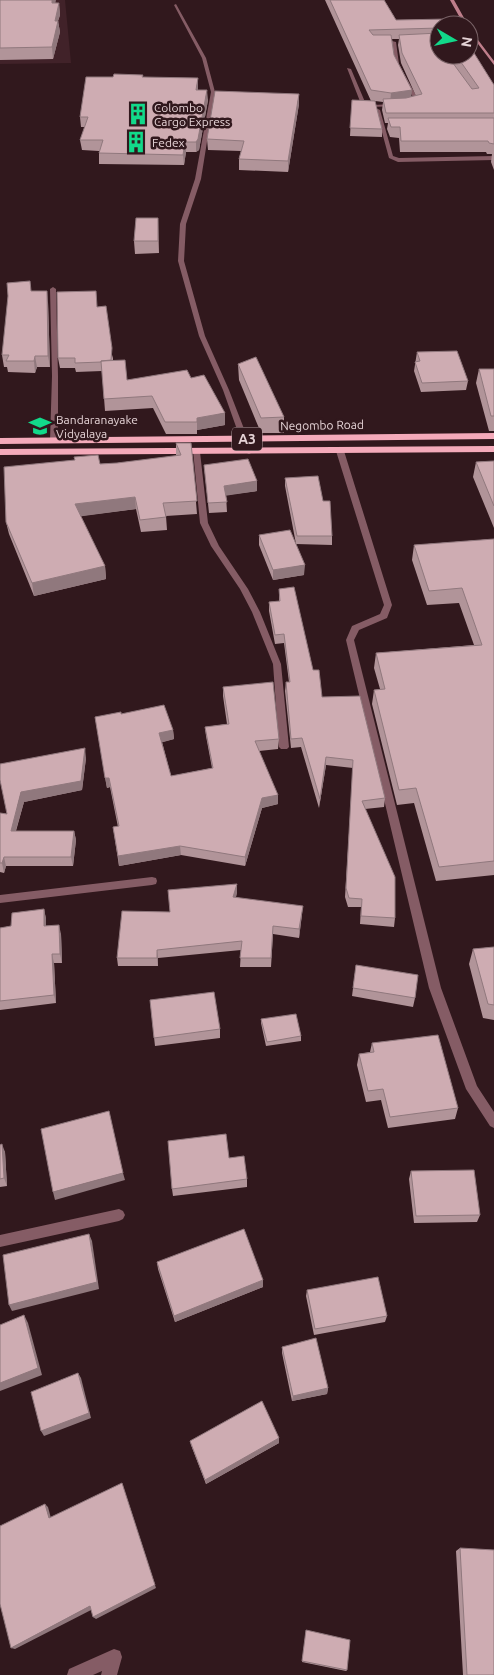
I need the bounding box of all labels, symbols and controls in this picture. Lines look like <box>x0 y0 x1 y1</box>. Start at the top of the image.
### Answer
north arrow <box>429 15 479 65</box>
text: N <box>458 36 476 48</box>
building icon: Colombo Cargo Express <box>125 101 151 127</box>
place label: Colombo Cargo Express <box>154 101 230 128</box>
building icon: Fedex <box>123 129 149 155</box>
place label: Fedex <box>152 136 185 149</box>
school or university icon: Bandaranayake Vidyalaya <box>27 413 53 439</box>
place label: Bandaranayake Vidyalaya <box>56 413 138 440</box>
street label: Negombo Road <box>280 418 364 432</box>
road number: A3 <box>232 428 262 450</box>

